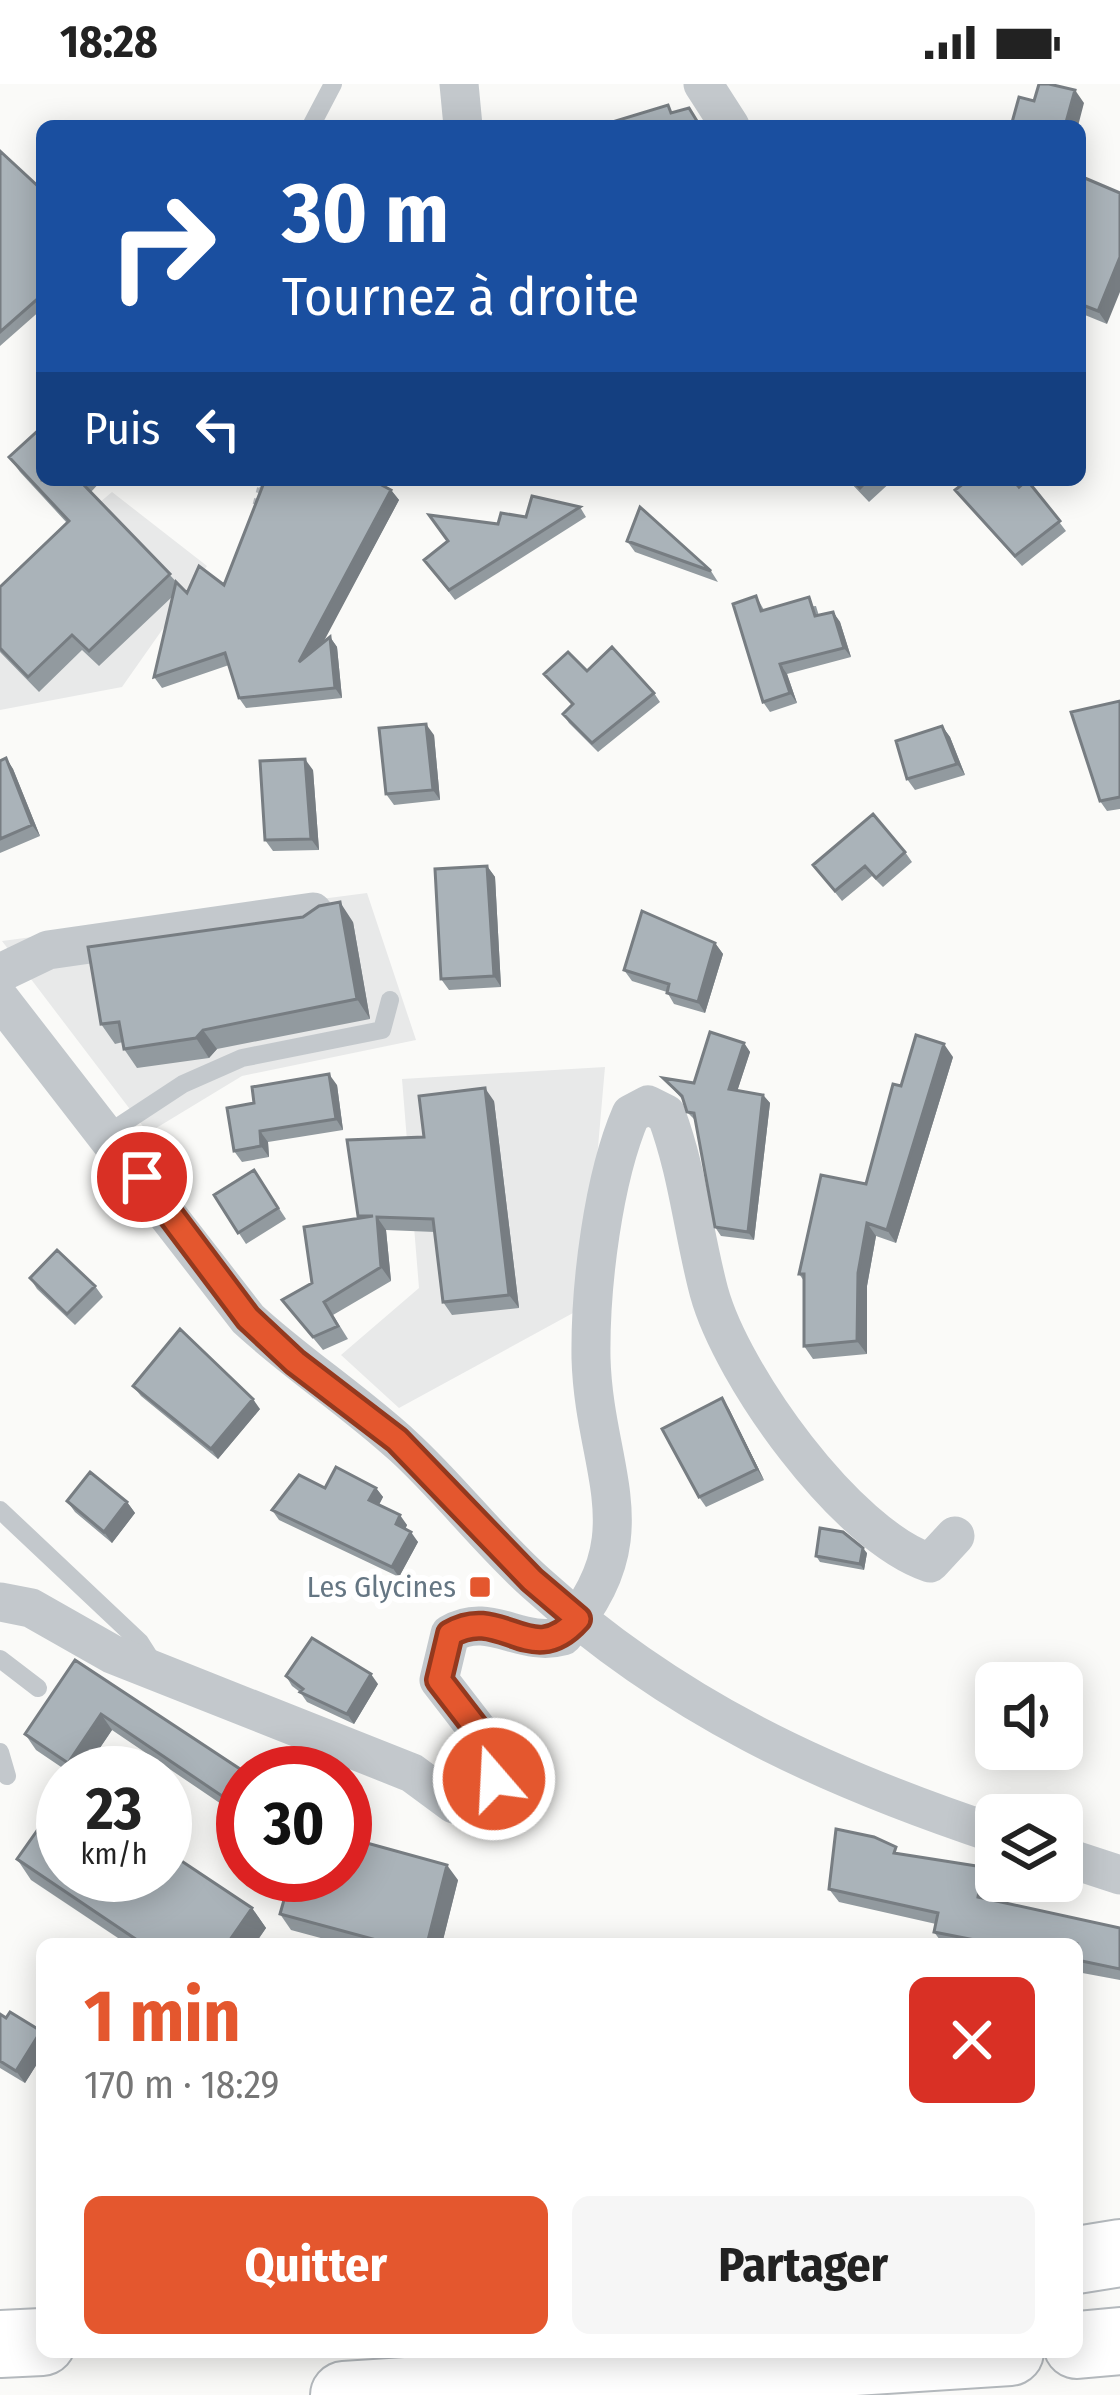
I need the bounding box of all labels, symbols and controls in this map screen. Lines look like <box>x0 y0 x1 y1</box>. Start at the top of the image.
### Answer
text: 18:28 <box>60 15 158 69</box>
text: 30 m <box>282 163 449 264</box>
icon: right <box>84 168 240 324</box>
text: Tournez à droite <box>282 265 639 329</box>
icon: left <box>185 396 251 462</box>
text: Puis <box>84 402 161 456</box>
pin <box>91 1126 193 1228</box>
icon: arrive <box>109 1144 175 1210</box>
place label: Les Glycines <box>307 1569 456 1605</box>
marker: Les Glycines <box>467 1574 493 1600</box>
map controls <box>975 1662 1083 1902</box>
button: sound <box>975 1662 1083 1770</box>
position arrow <box>431 1716 557 1842</box>
speed limit sign: 30 <box>216 1746 372 1902</box>
text: 23 <box>86 1773 142 1845</box>
button: layers <box>975 1794 1083 1902</box>
text: km/h <box>81 1836 147 1872</box>
text: 1 min <box>84 1974 241 2060</box>
button: close <box>909 1977 1035 2103</box>
text: 170 m · 18:29 <box>84 2062 280 2108</box>
button: Quitter <box>84 2196 548 2334</box>
button: Partager <box>572 2196 1035 2334</box>

